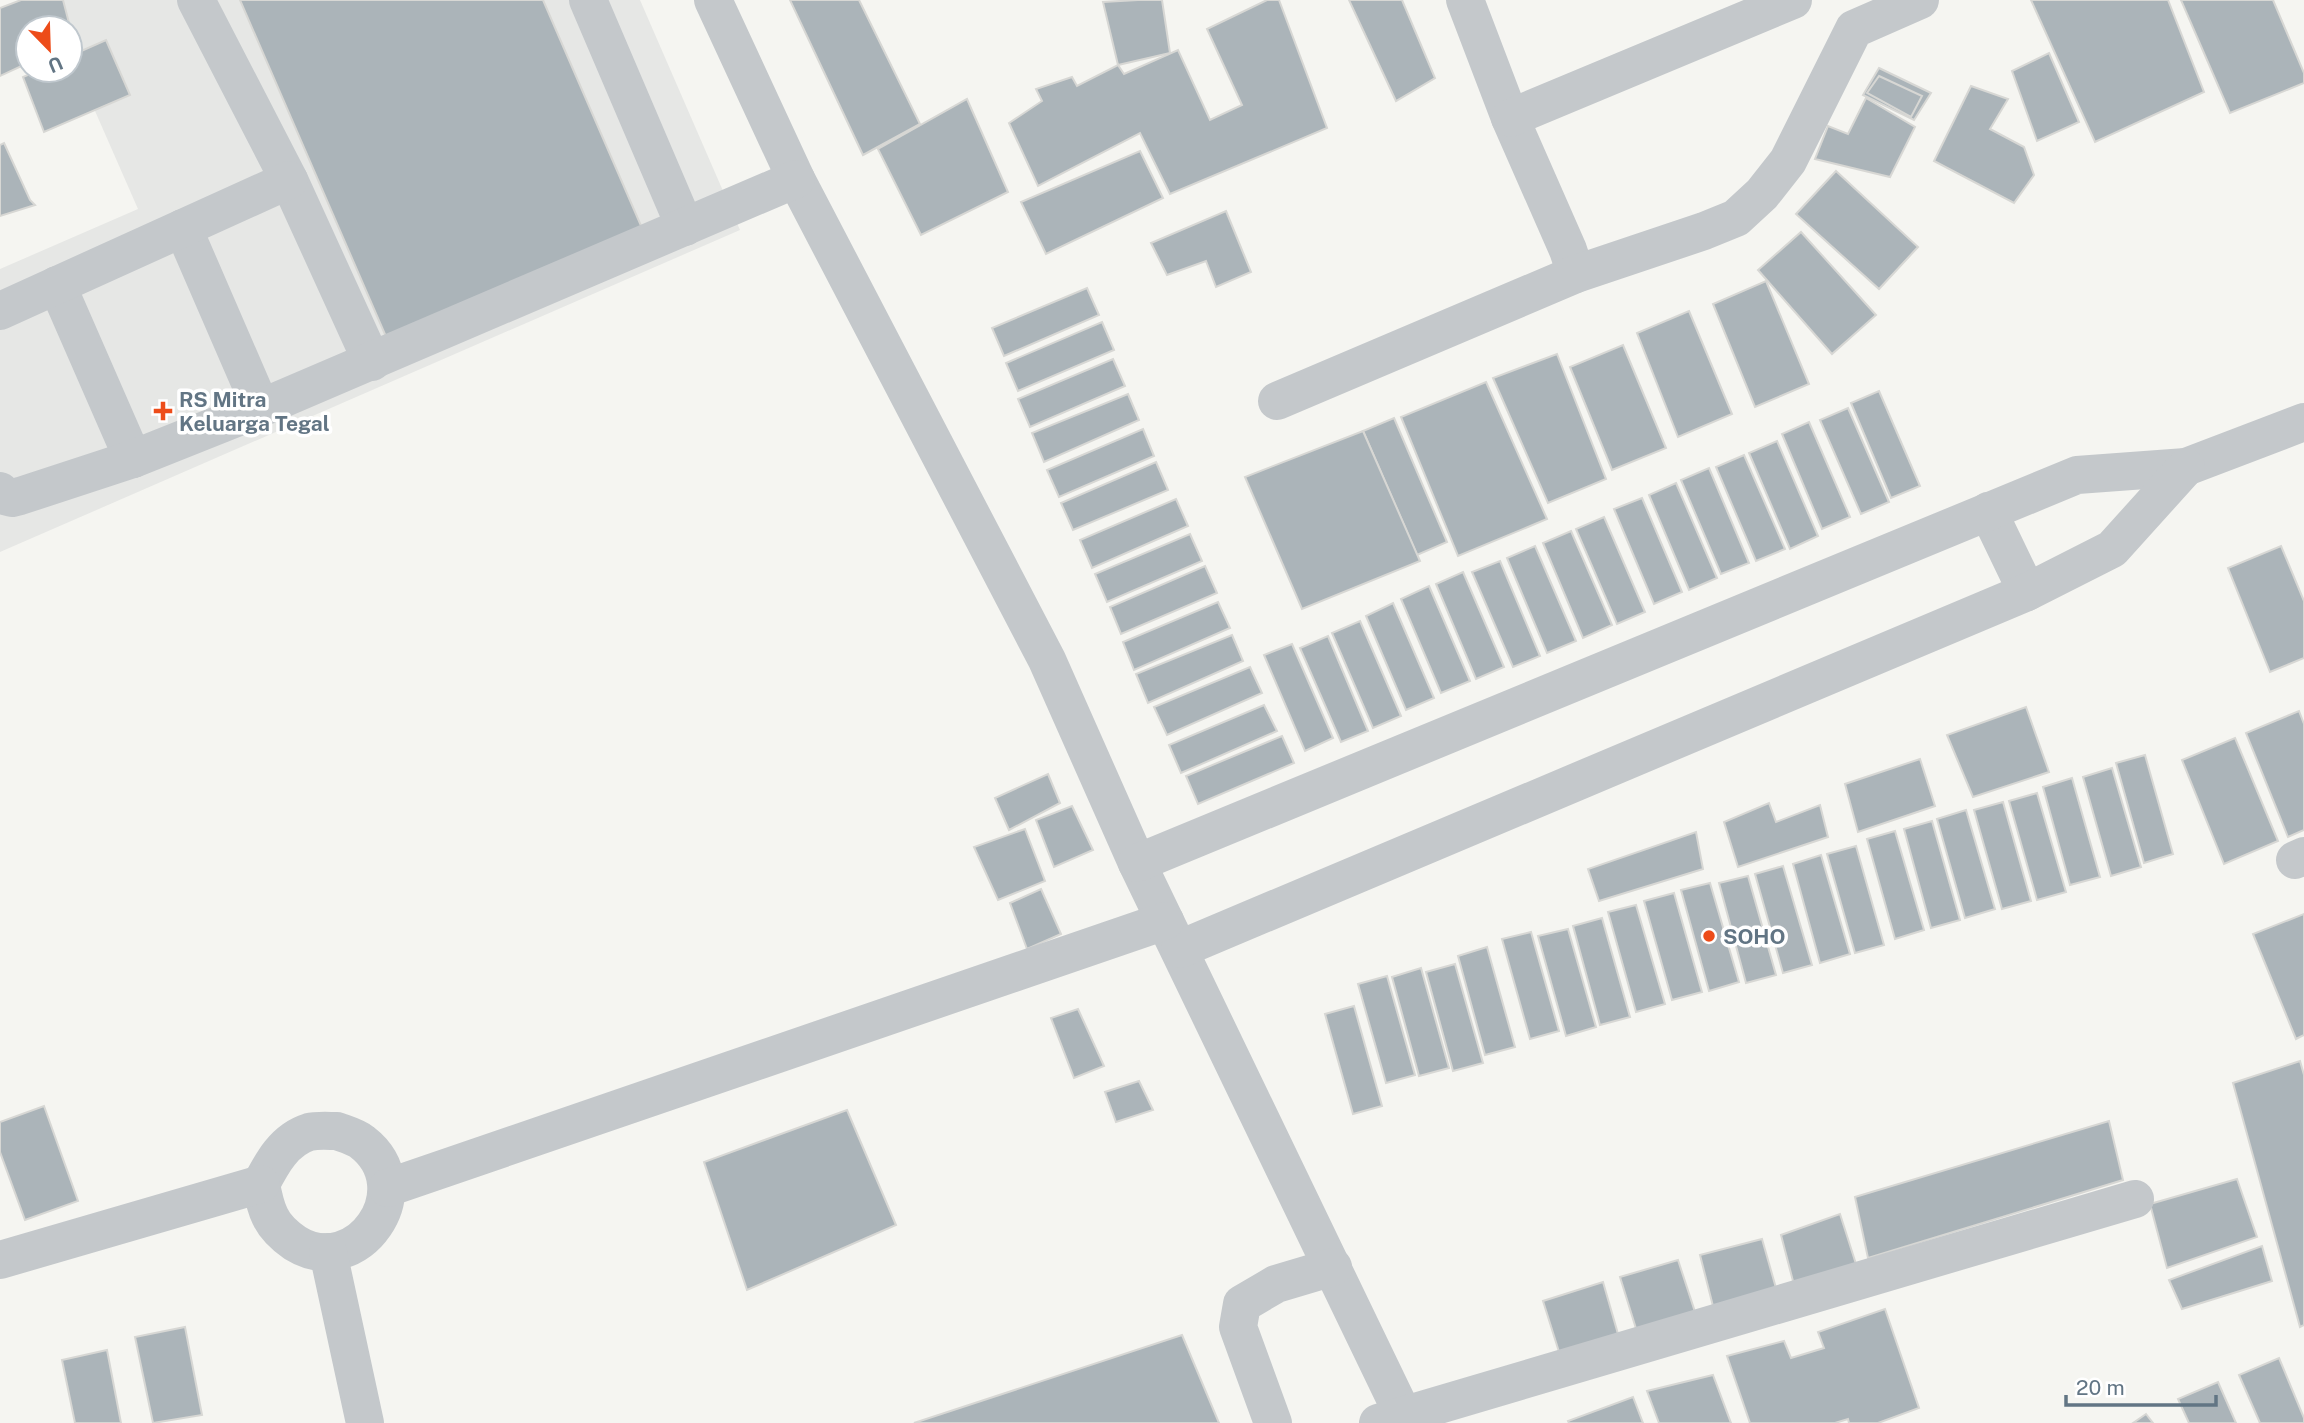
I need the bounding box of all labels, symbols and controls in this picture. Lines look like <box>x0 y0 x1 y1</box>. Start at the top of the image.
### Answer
north arrow <box>14 14 84 84</box>
text: U <box>45 52 66 77</box>
place label: RS Mitra Keluarga Tegal <box>179 387 330 436</box>
marker: RS Mitra Keluarga Tegal <box>153 401 173 421</box>
place label: SOHO <box>1723 924 1786 949</box>
marker: SOHO <box>1701 928 1717 944</box>
scale bar <box>2066 1364 2216 1408</box>
text: 20 m <box>2076 1375 2125 1400</box>

